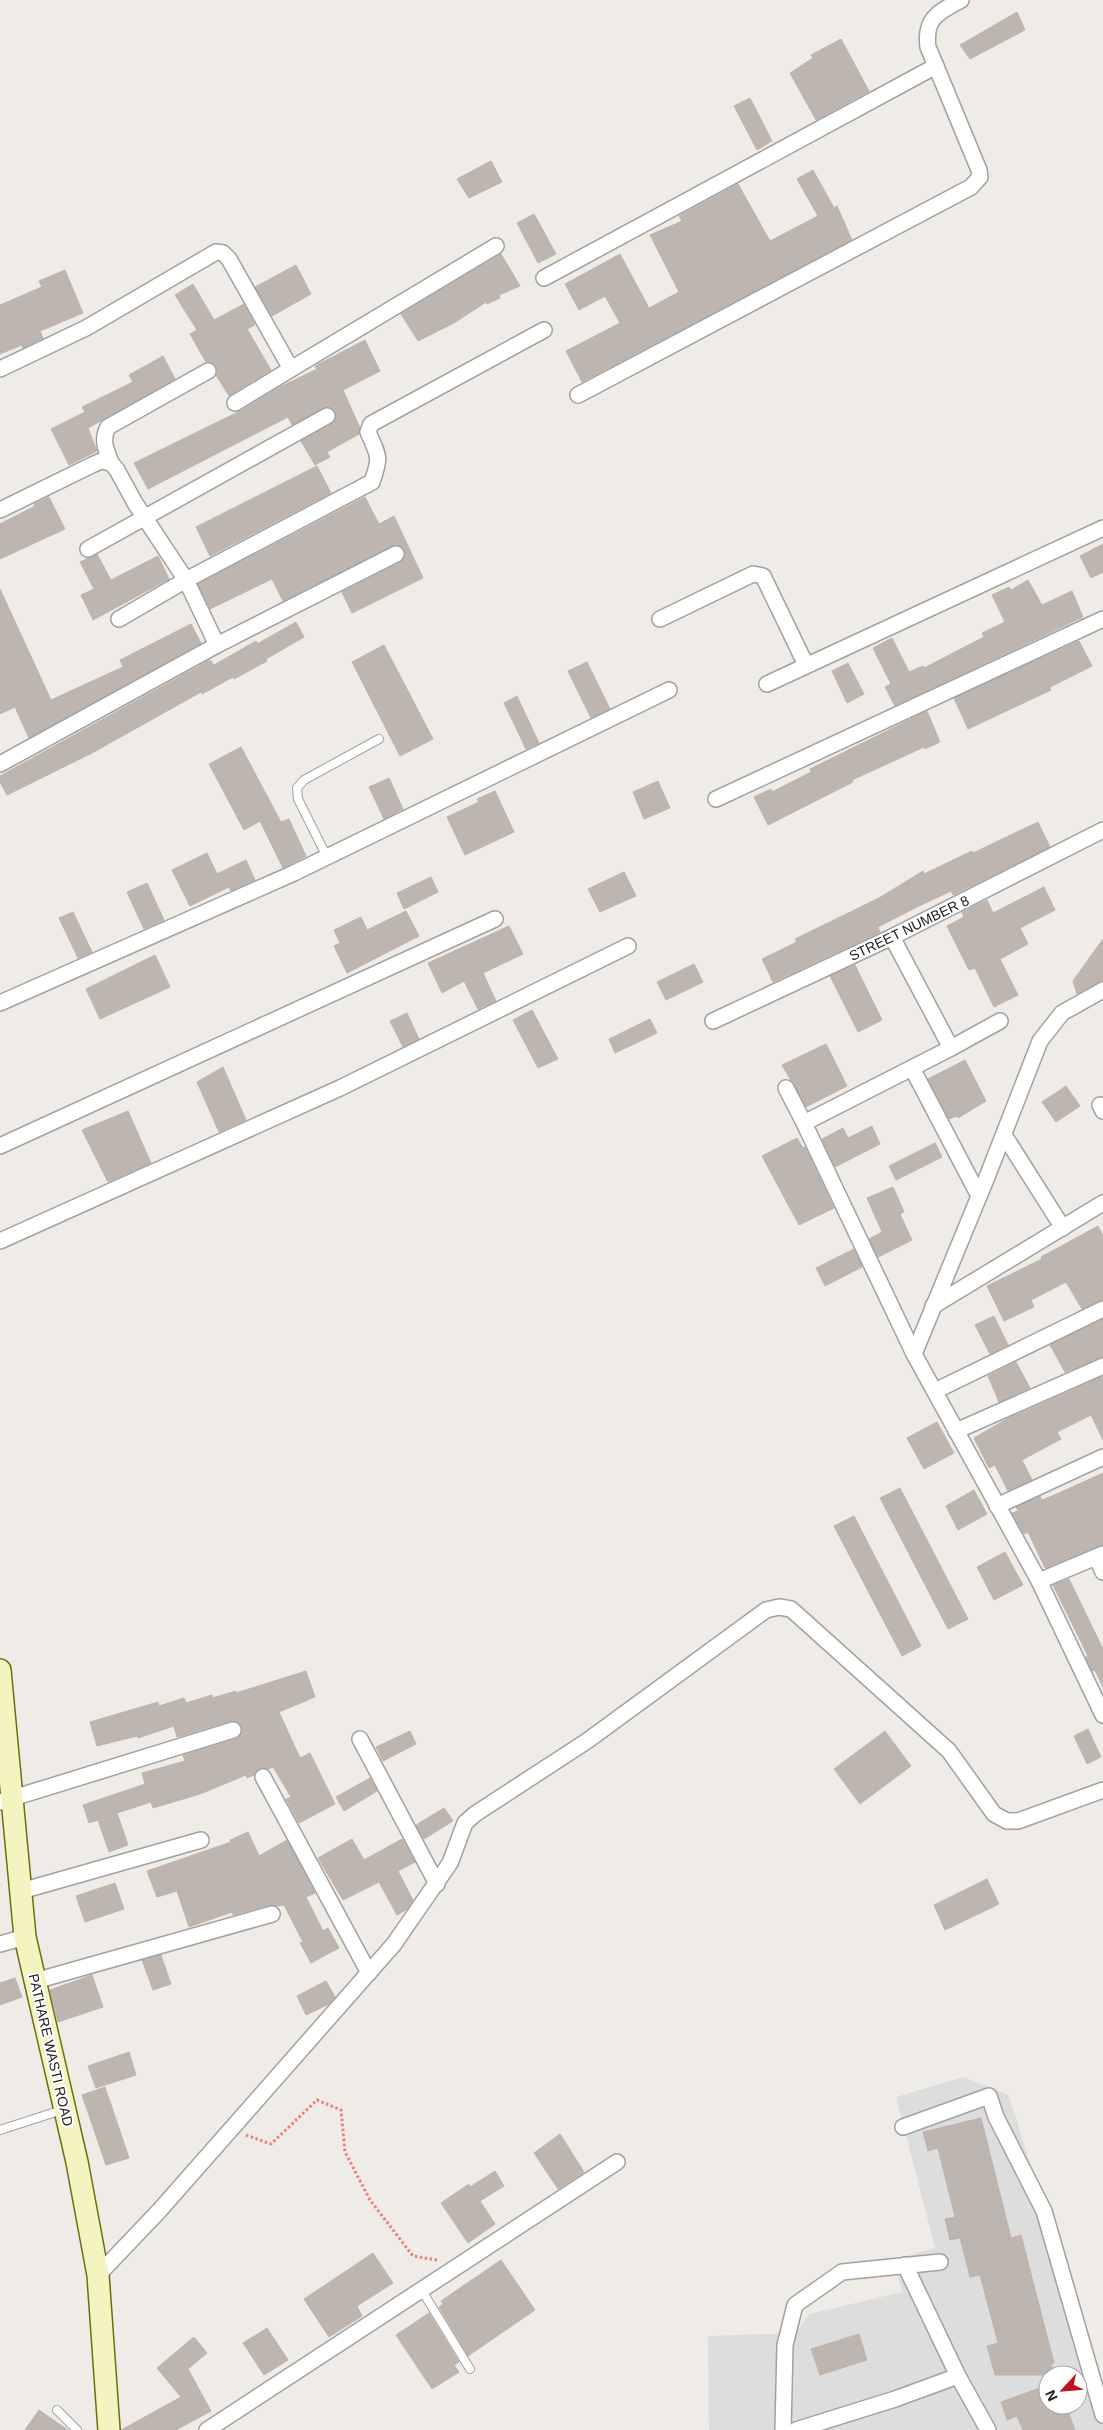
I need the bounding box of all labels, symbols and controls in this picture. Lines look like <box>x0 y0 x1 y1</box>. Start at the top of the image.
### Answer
street label: STREET NUMBER 8 <box>847 892 972 964</box>
street label: PATHARE WASTI ROAD <box>26 1972 76 2128</box>
north arrow <box>1038 2365 1088 2415</box>
text: N <box>1042 2388 1061 2404</box>

